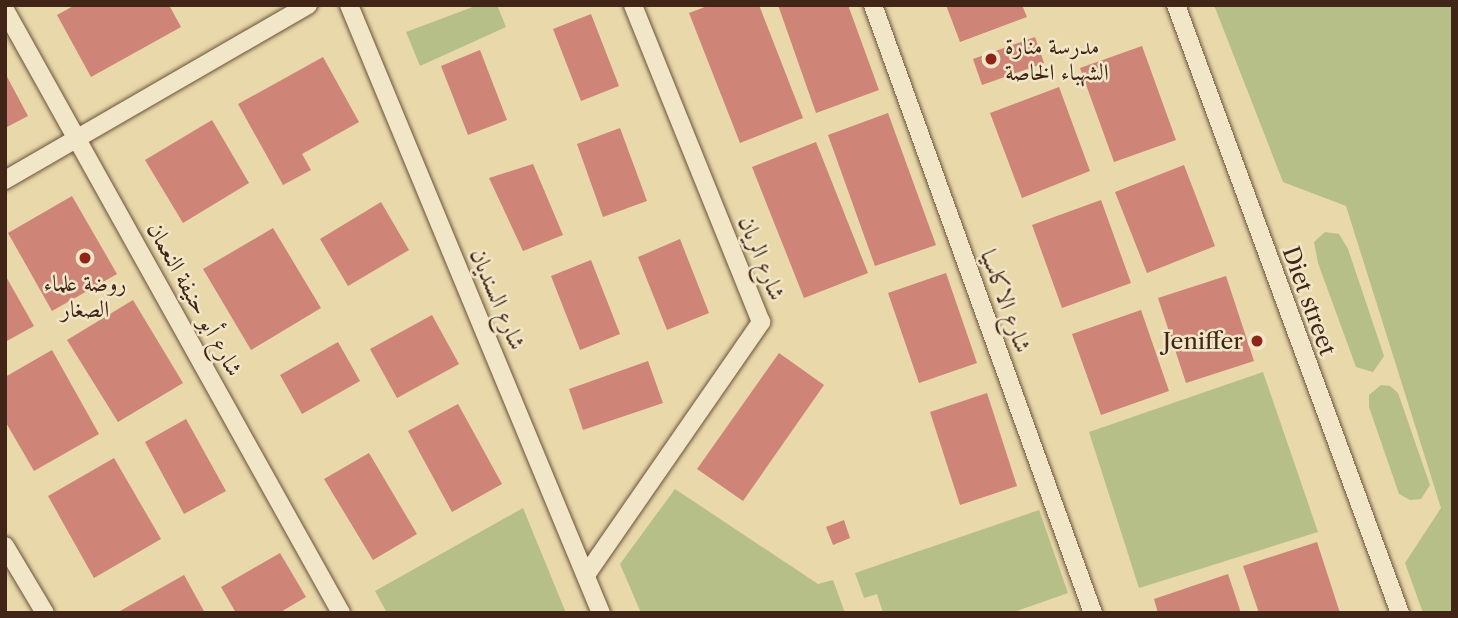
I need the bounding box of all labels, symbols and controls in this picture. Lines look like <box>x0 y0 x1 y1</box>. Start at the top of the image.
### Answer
place label: مدرسة منارة الشهباء الخاصة <box>1005 32 1109 86</box>
marker: مدرسة منارة الشهباء الخاصة <box>983 51 999 67</box>
street label: شارع الريان <box>733 212 791 304</box>
street label: شارع أبو حنيفة النعمان <box>141 217 249 381</box>
street label: Diet street <box>1277 243 1341 359</box>
street label: شارع السنديان <box>464 244 532 354</box>
street label: شارع الاكاسيا <box>975 246 1037 356</box>
marker: روضة علماء الصغار <box>77 250 93 266</box>
place label: روضة علماء الصغار <box>43 269 127 323</box>
place label: Jeniffer <box>1163 327 1243 355</box>
marker: Jeniffer <box>1249 333 1265 349</box>

